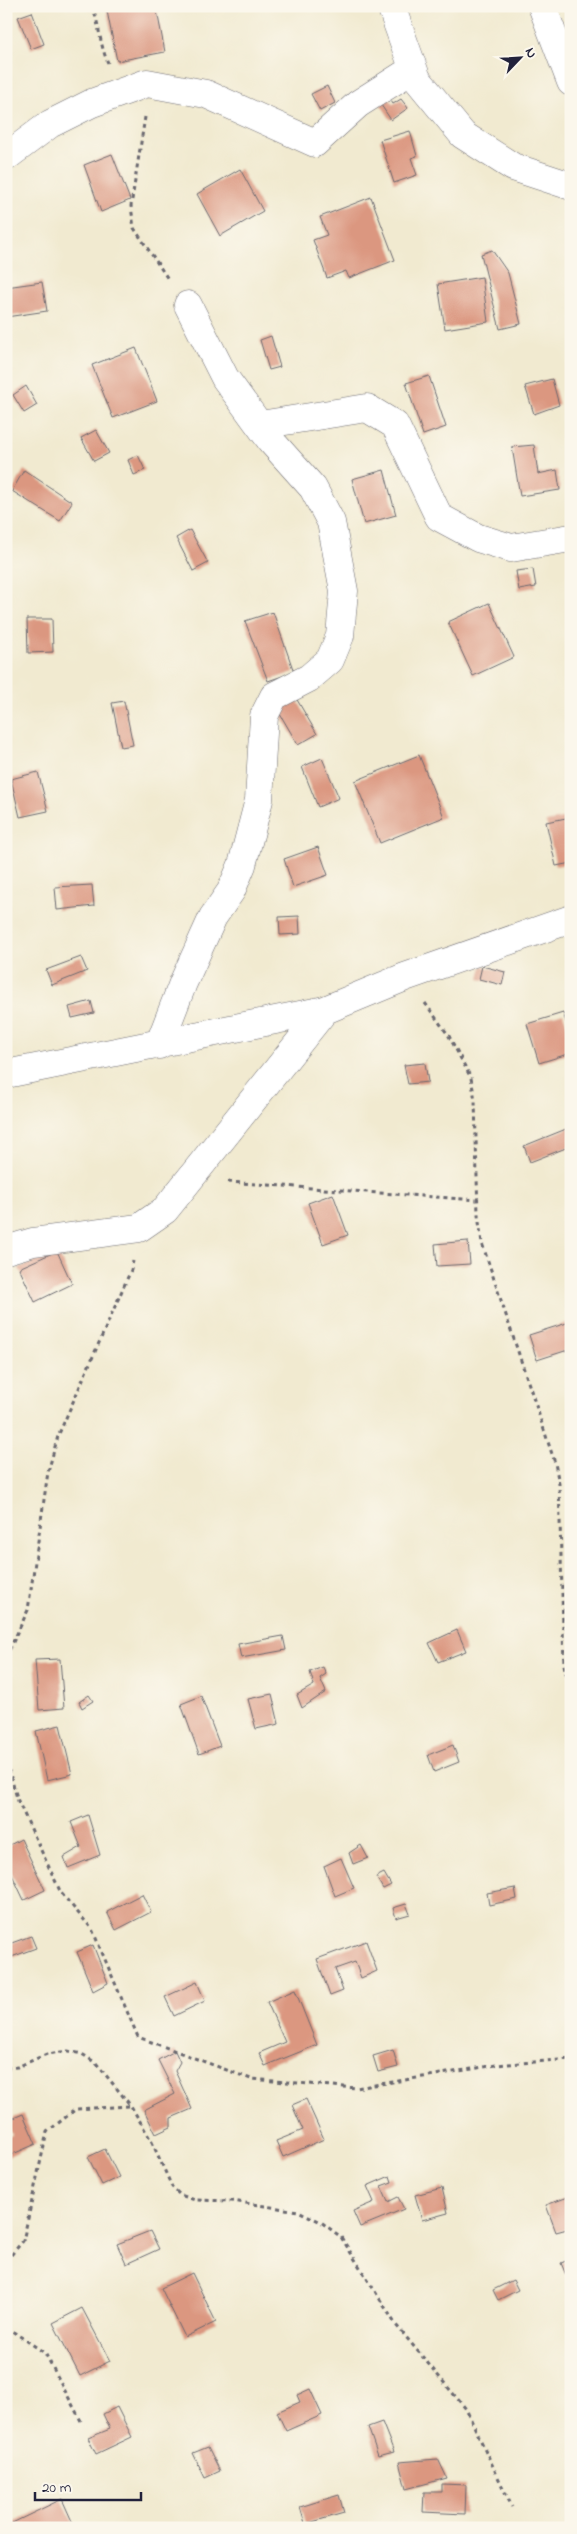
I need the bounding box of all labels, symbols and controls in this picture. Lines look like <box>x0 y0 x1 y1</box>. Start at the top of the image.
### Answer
north arrow <box>494 32 544 82</box>
text: N <box>519 44 542 62</box>
scale bar <box>35 2469 141 2501</box>
text: 20 m <box>42 2477 72 2499</box>

